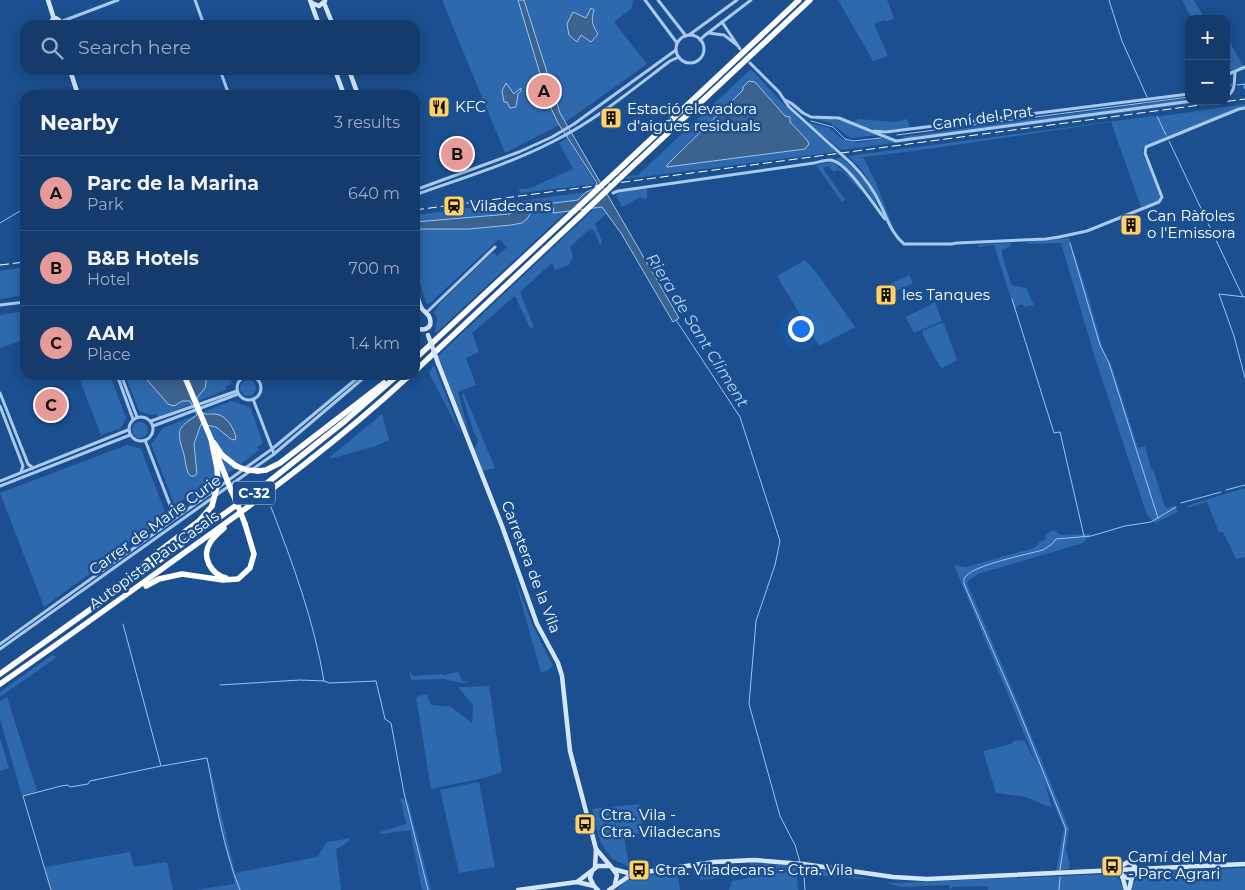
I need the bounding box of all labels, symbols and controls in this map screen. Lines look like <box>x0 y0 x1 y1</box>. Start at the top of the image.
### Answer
map controls <box>1185 15 1230 105</box>
button: + <box>1185 15 1230 60</box>
search box <box>20 20 420 75</box>
icon: search <box>38 34 66 62</box>
text: Search here <box>78 36 191 59</box>
button: − <box>1185 60 1230 105</box>
pin: A <box>528 72 560 110</box>
restaurant icon: KFC <box>427 95 451 119</box>
place label: KFC <box>455 97 486 116</box>
place label: Estació elevadora d'aigües residuals <box>627 99 760 135</box>
street label: Camí del Prat <box>931 101 1034 134</box>
building icon: Estació elevadora d'aigües residuals <box>599 106 623 130</box>
text: Nearby <box>40 110 119 135</box>
text: 3 results <box>334 113 400 132</box>
pin: B <box>441 135 473 173</box>
text: Parc de la Marina <box>87 172 259 195</box>
text: A <box>50 184 62 203</box>
text: 640 m <box>348 184 400 203</box>
station icon: Viladecans <box>442 194 466 218</box>
text: Park <box>87 195 124 214</box>
place label: Viladecans <box>470 196 551 215</box>
place label: Can Ràfoles o l'Emissora <box>1147 206 1236 242</box>
building icon: Can Ràfoles o l'Emissora <box>1119 213 1143 237</box>
text: B&B Hotels <box>87 247 199 270</box>
water label: Riera de Sant Climent <box>642 250 753 411</box>
text: B <box>50 259 62 278</box>
text: 700 m <box>349 259 400 278</box>
text: Hotel <box>87 270 130 289</box>
building icon: les Tanques <box>874 283 898 307</box>
place label: les Tanques <box>902 285 990 304</box>
your location <box>788 316 814 342</box>
text: AAM <box>87 322 135 345</box>
text: C <box>50 334 62 353</box>
text: 1.4 km <box>350 334 400 353</box>
text: Place <box>87 345 131 364</box>
pin: C <box>35 386 67 424</box>
street label: Carrer de Marie Curie <box>85 470 225 579</box>
road number: C-32 <box>233 482 275 504</box>
street label: Carretera de la Vila <box>497 498 565 636</box>
street label: Autopista Pau Casals <box>85 506 223 613</box>
place label: Ctra. Vila - Ctra. Viladecans <box>601 805 720 841</box>
bus stop icon: Ctra. Vila - Ctra. Viladecans <box>573 812 597 836</box>
place label: Camí del Mar - Parc Agrari <box>1128 847 1228 883</box>
bus stop icon: Camí del Mar - Parc Agrari <box>1100 854 1124 878</box>
bus stop icon: Ctra. Viladecans - Ctra. Vila <box>627 858 651 882</box>
place label: Ctra. Viladecans - Ctra. Vila <box>655 860 853 879</box>

